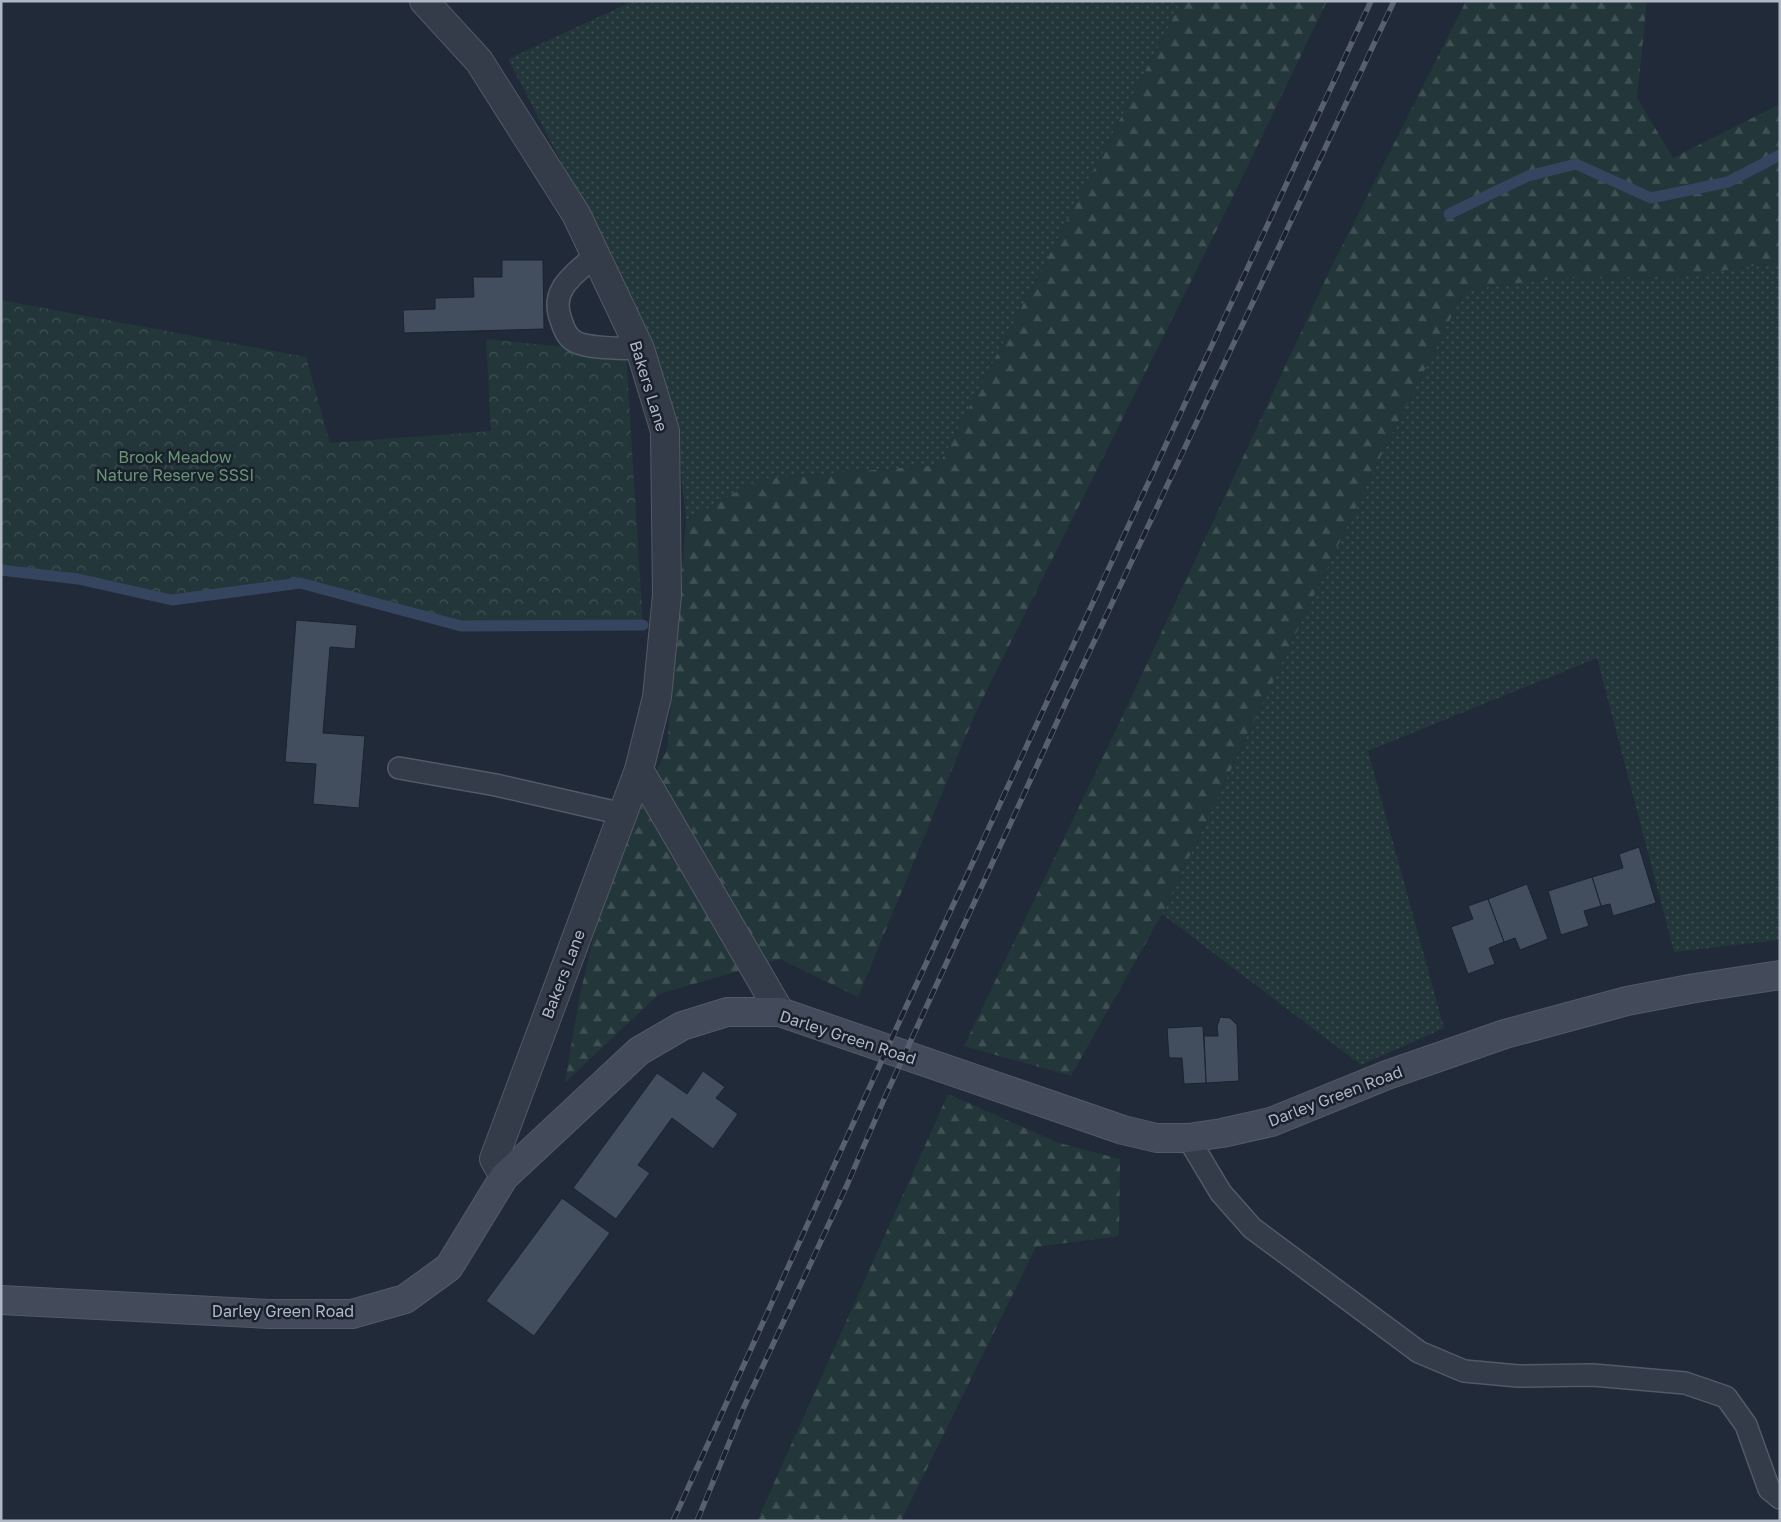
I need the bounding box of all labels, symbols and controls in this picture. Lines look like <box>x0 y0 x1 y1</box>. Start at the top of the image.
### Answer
street label: Bakers Lane <box>626 338 672 434</box>
park label: Brook Meadow Nature Reserve SSSI <box>96 447 254 485</box>
street label: Bakers Lane <box>537 927 589 1021</box>
street label: Darley Green Road <box>777 1005 919 1069</box>
street label: Darley Green Road <box>1265 1061 1405 1131</box>
street label: Darley Green Road <box>212 1301 354 1321</box>

